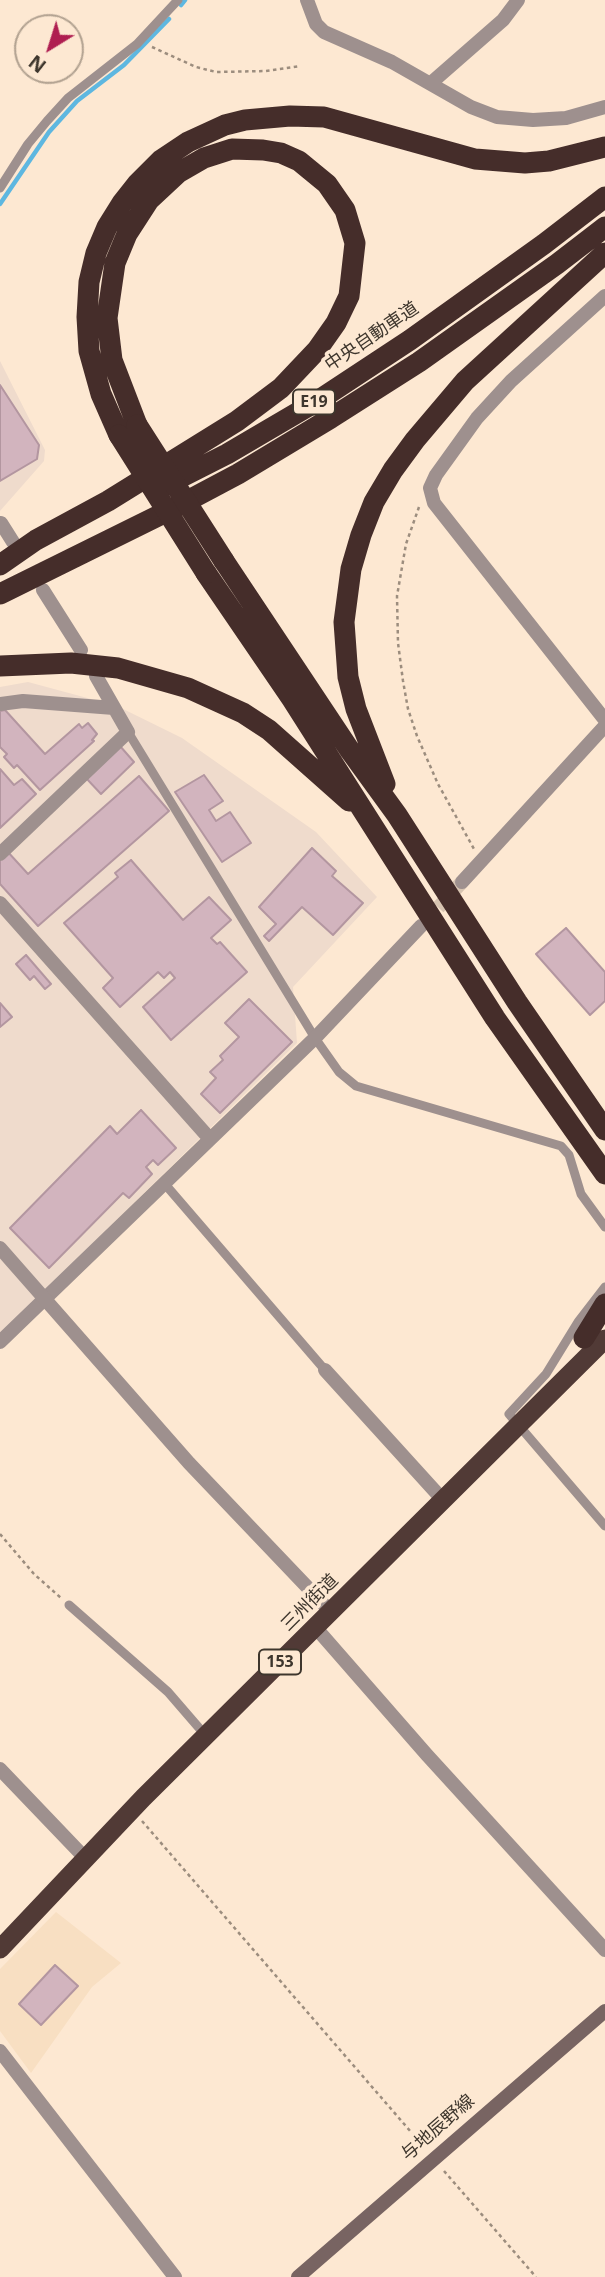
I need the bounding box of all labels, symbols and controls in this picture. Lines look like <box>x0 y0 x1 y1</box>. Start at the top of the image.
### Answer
north arrow <box>14 14 84 84</box>
text: N <box>23 49 51 79</box>
street label: 中央自動車道 <box>321 298 423 376</box>
road number: E19 <box>293 390 335 414</box>
street label: 三州街道 <box>277 1570 343 1636</box>
road number: 153 <box>259 1650 301 1674</box>
street label: 与地辰野線 <box>397 2090 479 2166</box>

